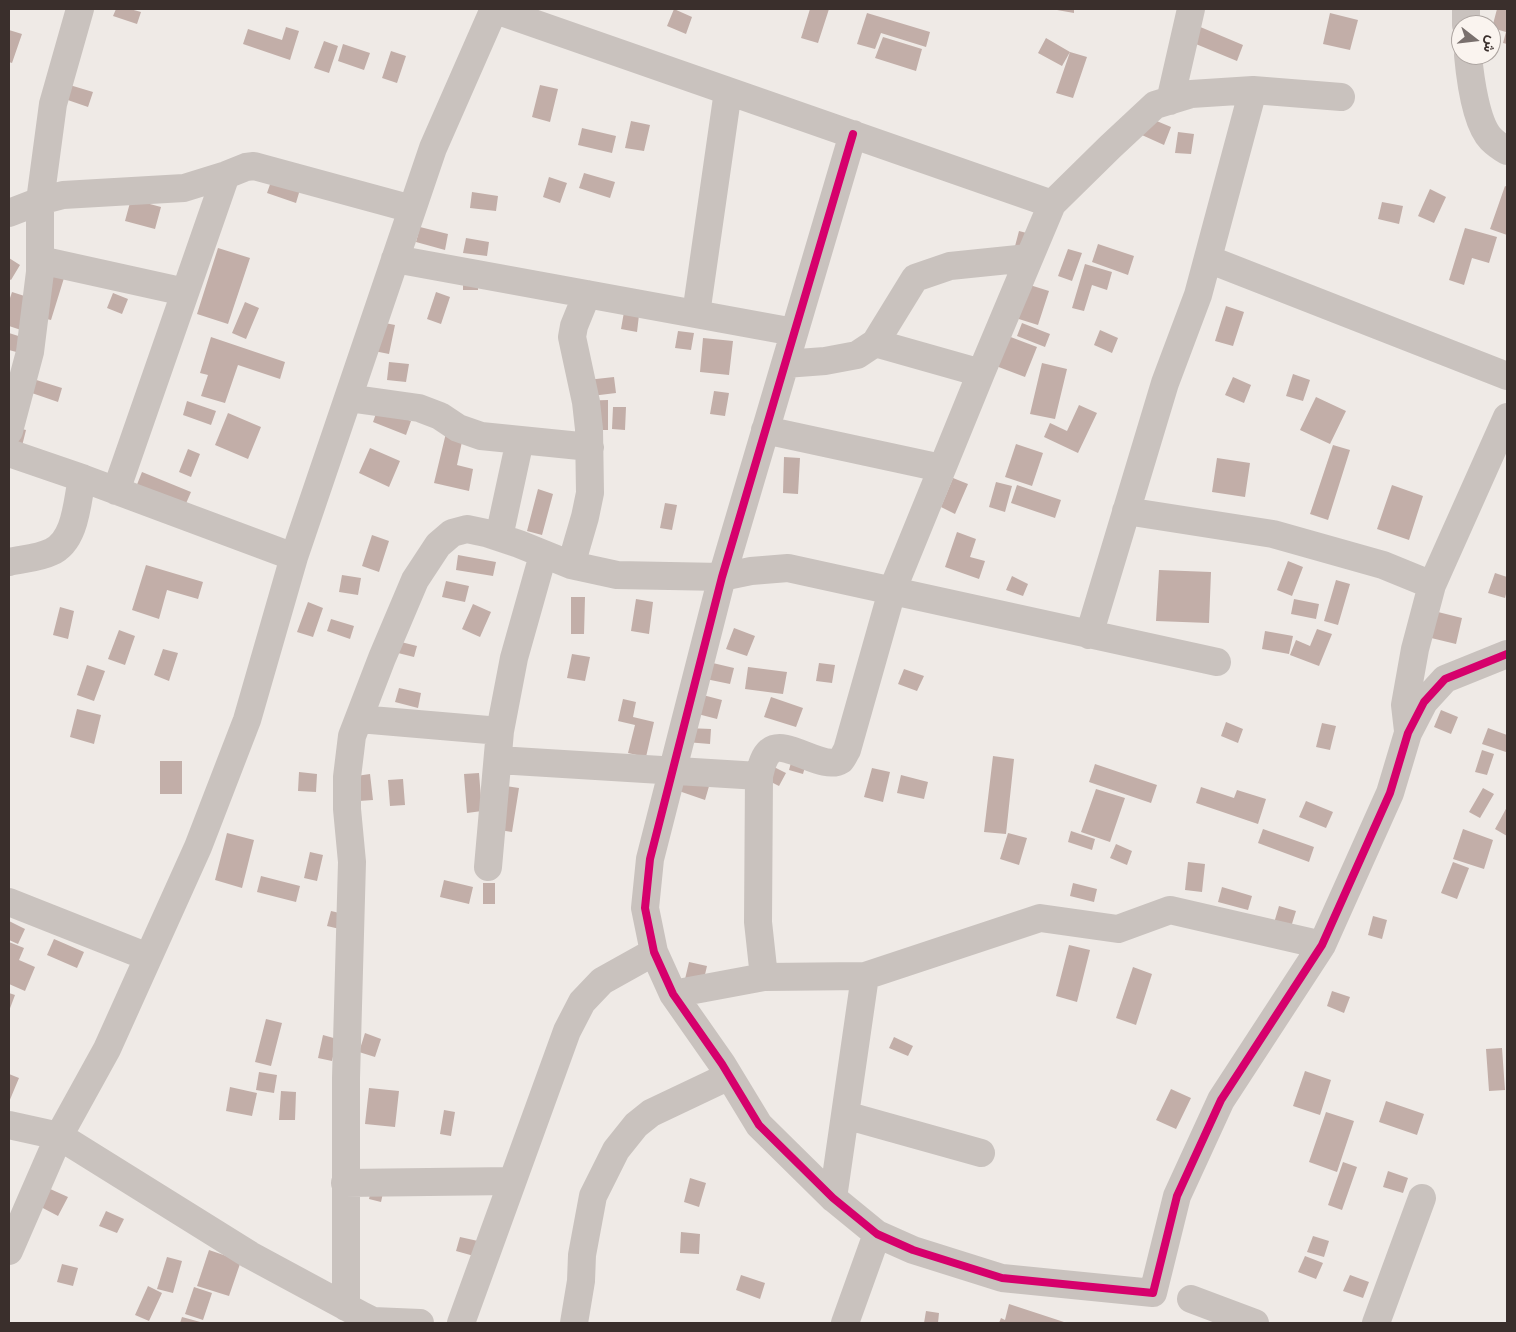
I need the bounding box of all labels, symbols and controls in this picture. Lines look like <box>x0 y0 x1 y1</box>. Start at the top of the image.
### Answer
north arrow <box>1451 15 1501 65</box>
text: ش <box>1479 34 1500 54</box>

